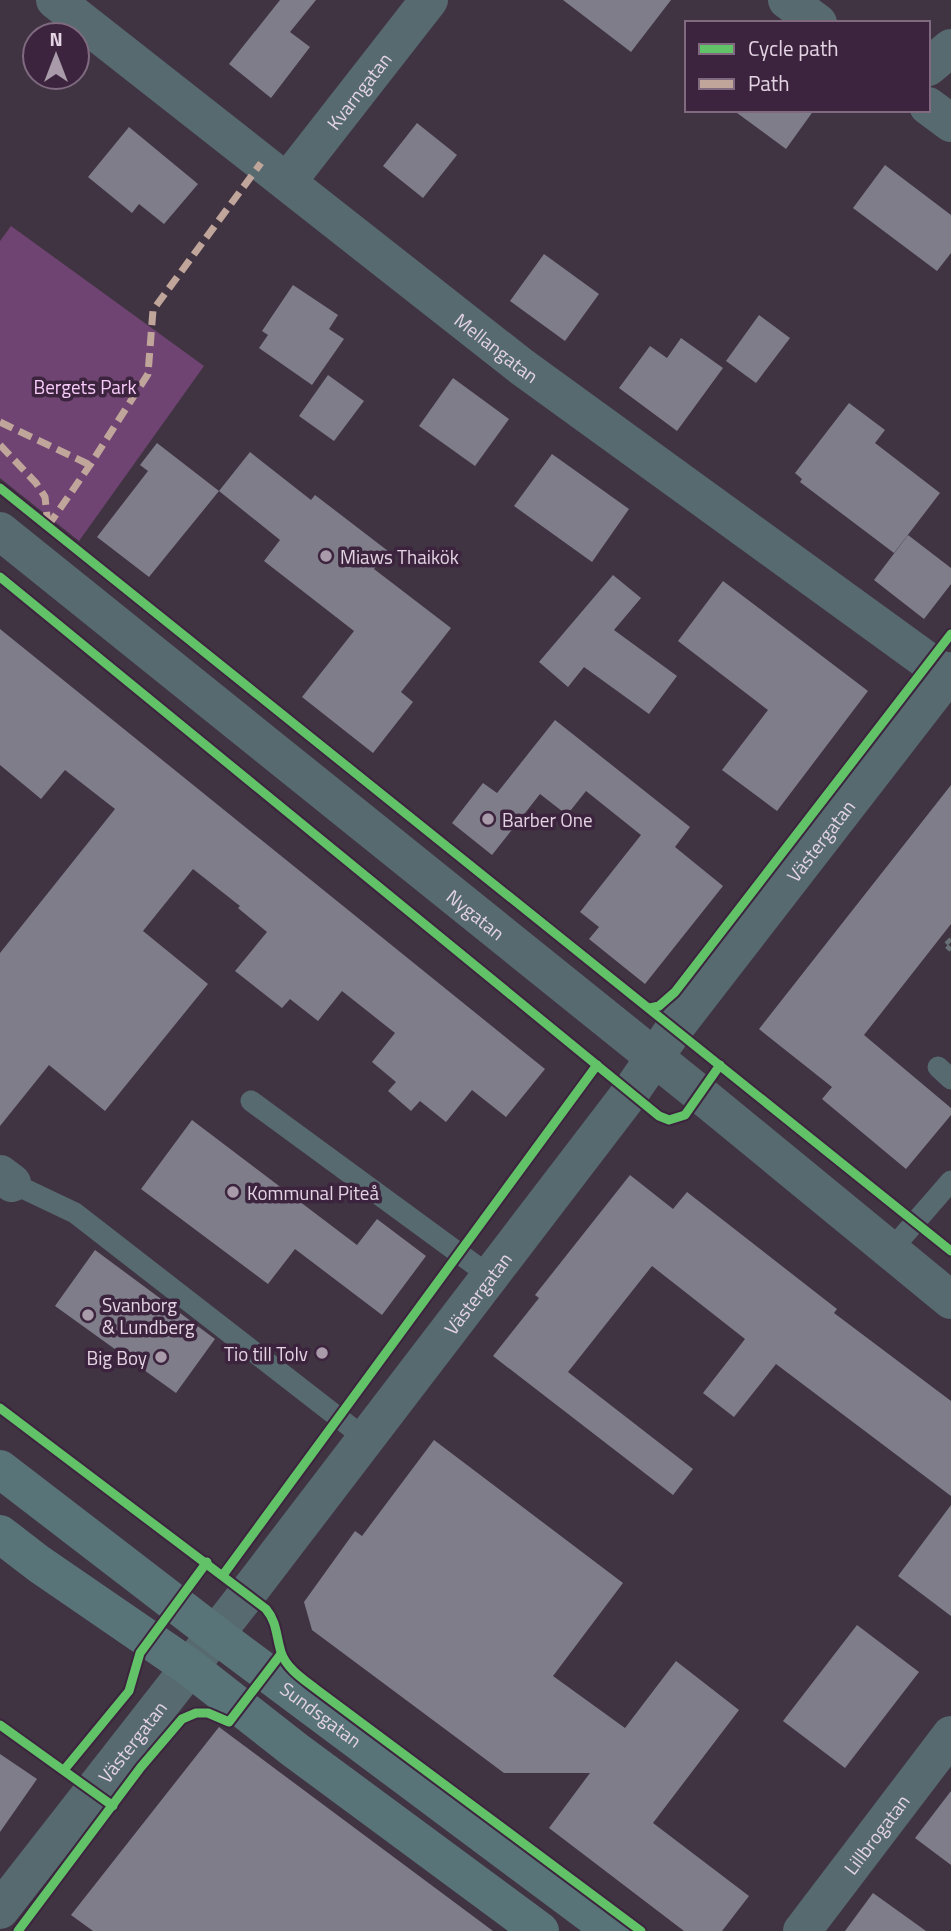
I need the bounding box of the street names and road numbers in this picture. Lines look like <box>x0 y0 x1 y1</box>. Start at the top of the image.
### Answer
street label: Kvarngatan <box>319 46 398 135</box>
street label: Mellangatan <box>449 305 545 389</box>
street label: Västergatan <box>779 793 861 888</box>
street label: Nygatan <box>441 881 512 946</box>
street label: Västergatan <box>436 1245 518 1340</box>
street label: Sundsgatan <box>275 1674 368 1754</box>
street label: Västergatan <box>90 1694 173 1789</box>
street label: Lillbrogatan <box>836 1788 916 1880</box>

